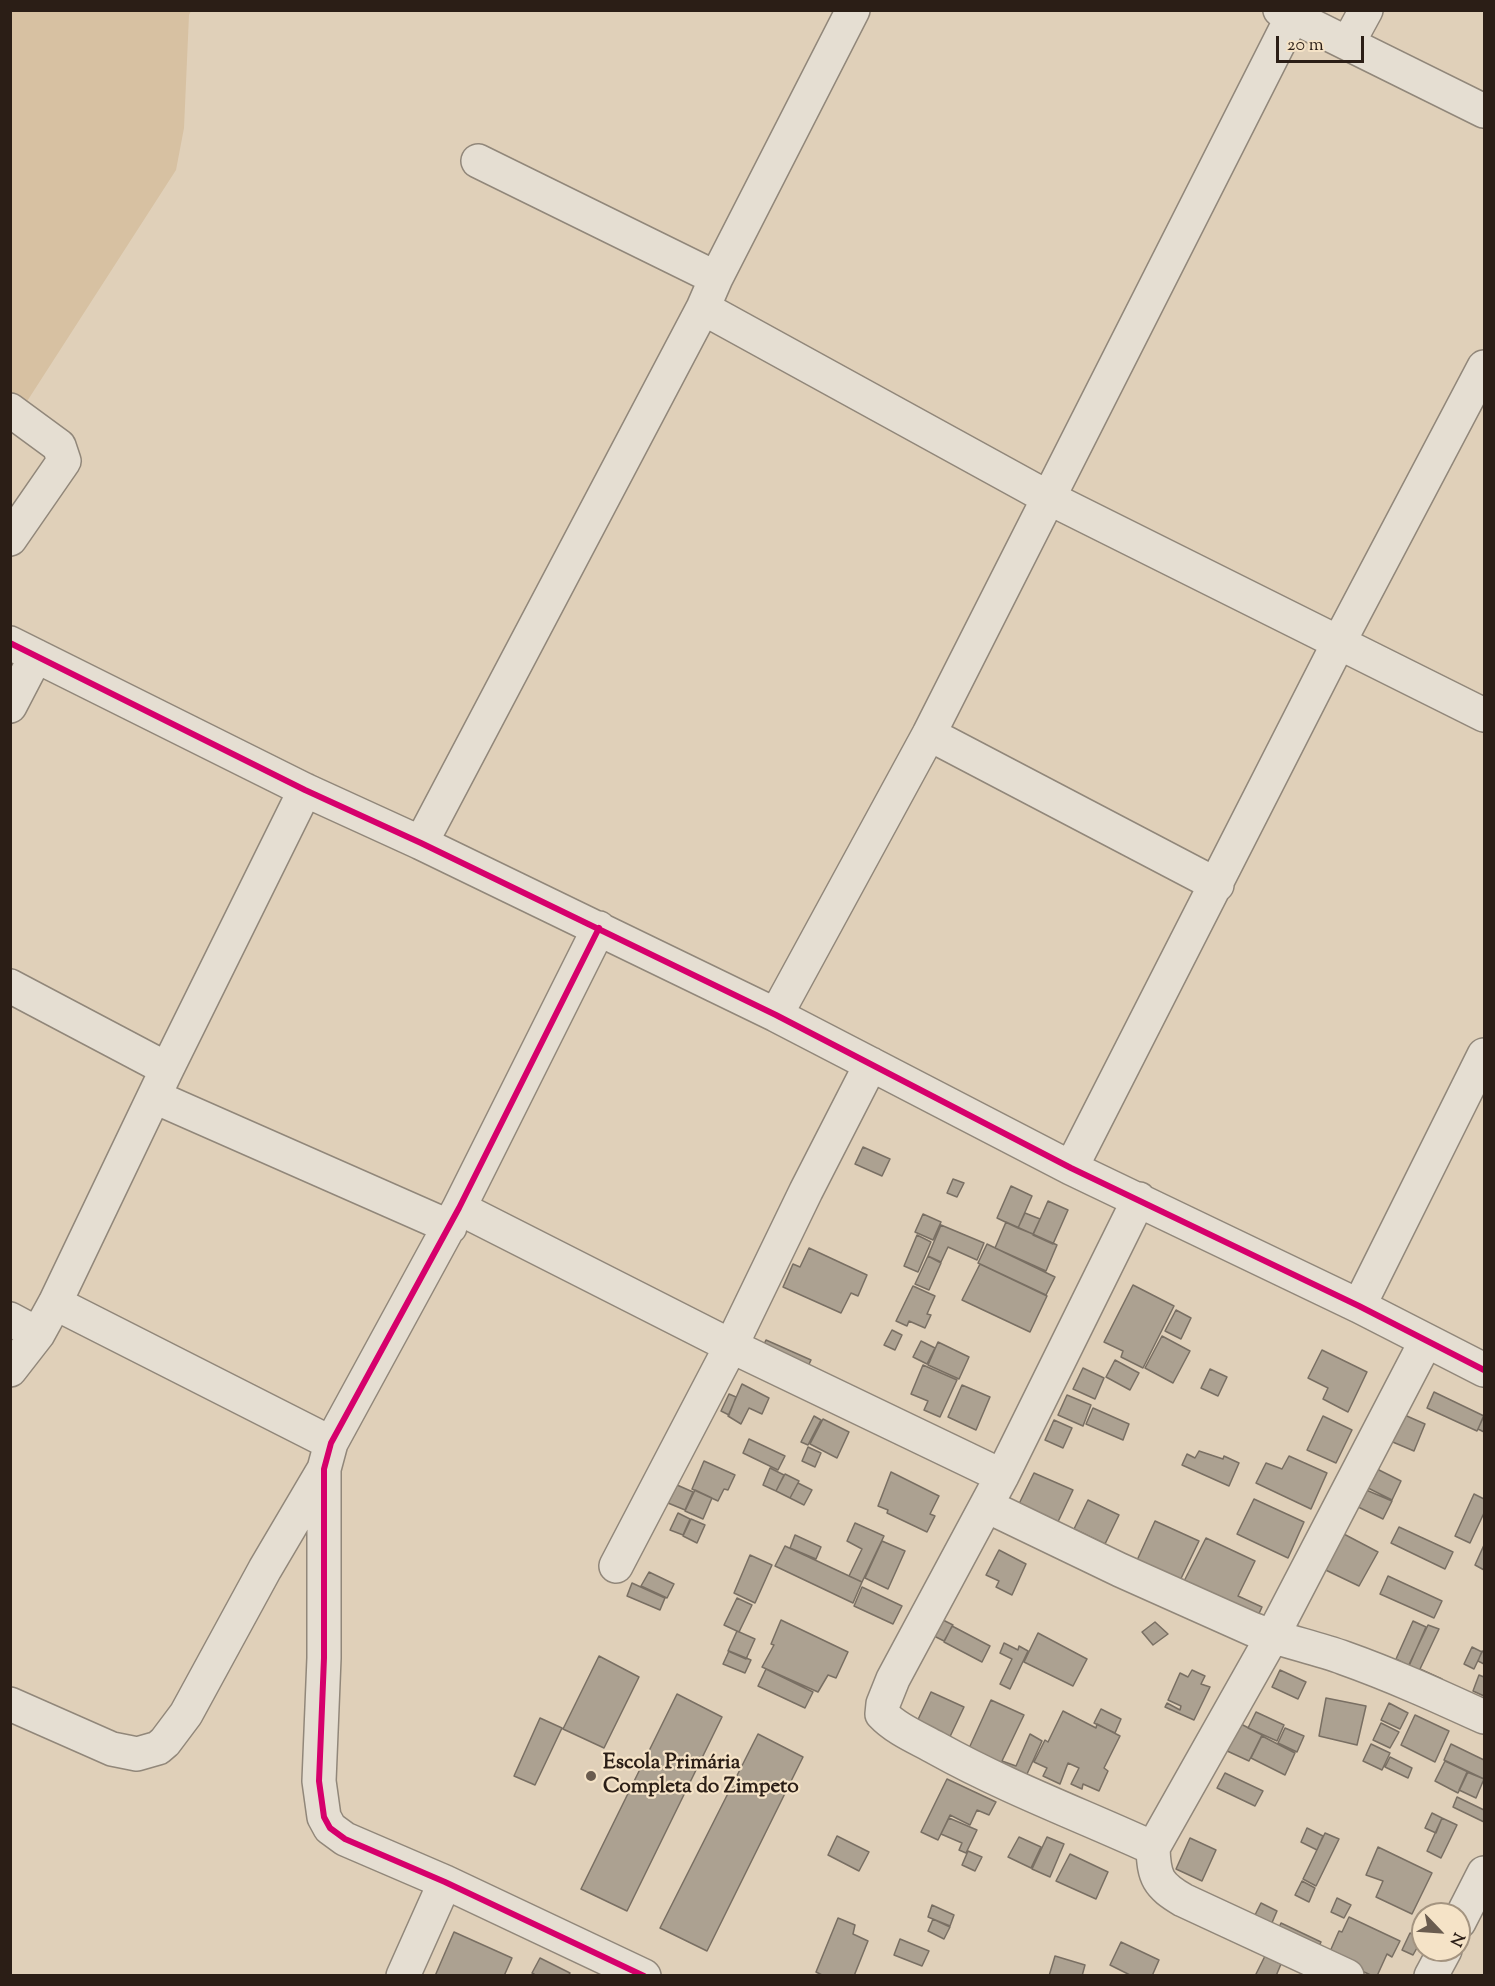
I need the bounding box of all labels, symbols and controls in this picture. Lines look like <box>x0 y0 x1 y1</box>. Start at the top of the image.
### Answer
scale bar <box>1279 24 1368 62</box>
text: 20 m <box>1287 33 1324 59</box>
place label: Escola Primária Completa do Zimpeto <box>603 1751 799 1801</box>
marker: Escola Primária Completa do Zimpeto <box>584 1769 598 1783</box>
north arrow <box>1411 1902 1471 1962</box>
text: N <box>1443 1928 1469 1950</box>

